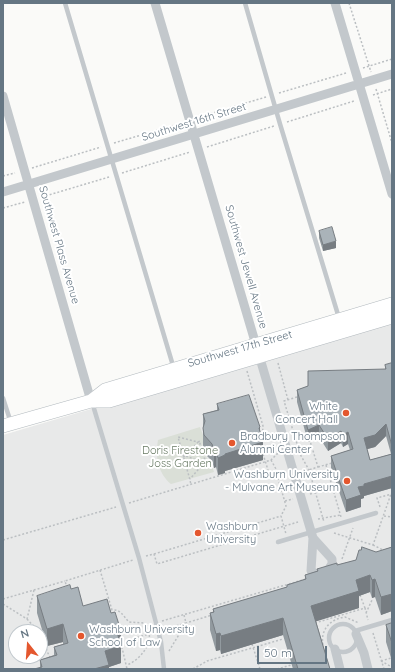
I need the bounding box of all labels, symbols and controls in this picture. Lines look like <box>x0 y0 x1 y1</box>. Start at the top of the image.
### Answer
street label: Southwest 16th Street <box>140 100 248 144</box>
street label: Southwest Plass Avenue <box>36 184 82 306</box>
street label: Southwest Jewell Avenue <box>222 204 270 330</box>
street label: Southwest 17th Street <box>186 328 294 370</box>
place label: White Concert Hall <box>275 400 338 426</box>
marker: White Concert Hall <box>341 408 351 418</box>
place label: Bradbury Thompson Alumni Center <box>240 430 345 456</box>
marker: Bradbury Thompson Alumni Center <box>227 438 237 448</box>
park label: Doris Firestone Joss Garden <box>142 444 218 470</box>
place label: Washburn University - Mulvane Art Museum <box>225 468 339 494</box>
marker: Washburn University - Mulvane Art Museum <box>342 476 352 486</box>
place label: Washburn University <box>206 520 258 546</box>
marker: Washburn University <box>193 528 203 538</box>
place label: Washburn University School of Law <box>89 623 194 649</box>
north arrow <box>8 624 48 664</box>
text: N <box>19 626 31 641</box>
marker: Washburn University School of Law <box>76 631 86 641</box>
scale bar <box>259 638 329 664</box>
text: 50 m <box>264 645 292 660</box>

